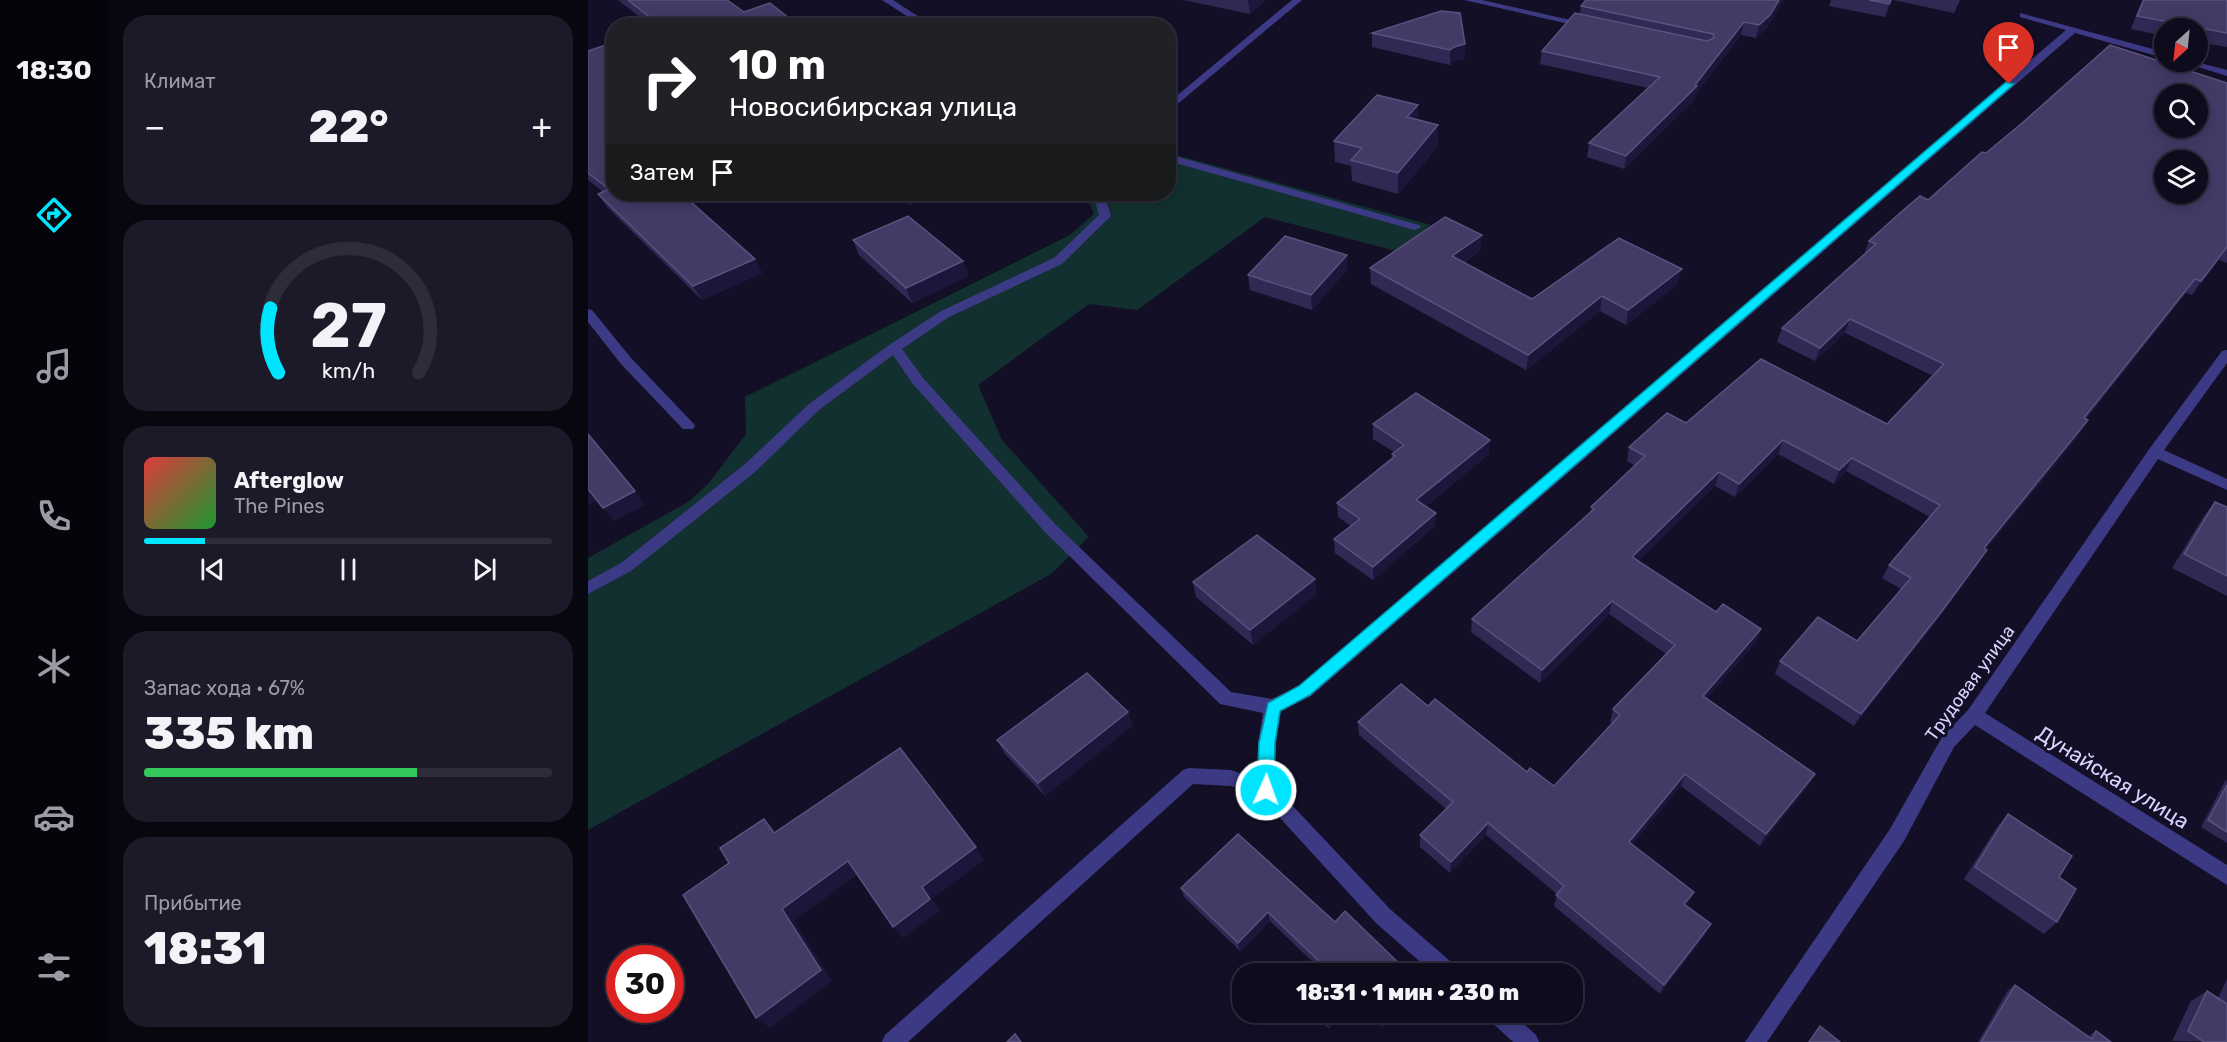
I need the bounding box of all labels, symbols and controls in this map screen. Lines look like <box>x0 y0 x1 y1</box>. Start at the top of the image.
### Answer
north arrow <box>2154 18 2208 72</box>
map controls <box>2154 18 2208 204</box>
pin <box>1983 22 2034 84</box>
icon: arrive <box>1992 31 2025 64</box>
text: 10 m <box>729 40 826 90</box>
icon: right <box>630 42 708 120</box>
text: 18:30 <box>16 54 92 86</box>
text: Климат <box>144 69 216 93</box>
button: search <box>2154 84 2208 138</box>
text: Новосибирская улица <box>729 91 1017 123</box>
text: 22° <box>309 100 388 153</box>
text: − <box>144 107 165 146</box>
text: + <box>531 107 552 146</box>
button: layers <box>2154 150 2208 204</box>
icon: arrive <box>706 156 739 189</box>
text: Затем <box>630 159 694 186</box>
icon: directions <box>33 194 75 236</box>
text: 27 <box>310 289 386 363</box>
icon: music <box>33 345 75 387</box>
text: km/h <box>321 358 375 383</box>
text: Afterglow <box>234 467 344 494</box>
text: The Pines <box>234 494 325 518</box>
icon: phone <box>33 495 75 537</box>
icon: previous <box>196 553 229 586</box>
icon: pause <box>332 553 365 586</box>
icon: next <box>468 553 501 586</box>
street label: Трудовая улица <box>1921 621 2019 745</box>
icon: climate <box>33 645 75 687</box>
text: Запас хода · 67% <box>144 676 305 700</box>
text: 335 km <box>144 707 314 760</box>
street label: Дунайская улица <box>2032 720 2194 834</box>
position arrow <box>1234 758 1298 822</box>
icon: car <box>33 796 75 838</box>
text: Прибытие <box>144 891 242 915</box>
text: 18:31 <box>144 922 267 975</box>
speed limit sign: 30 <box>606 945 684 1023</box>
icon: filters <box>33 946 75 988</box>
text: 18:31 · 1 мин · 230 m <box>1296 979 1519 1006</box>

